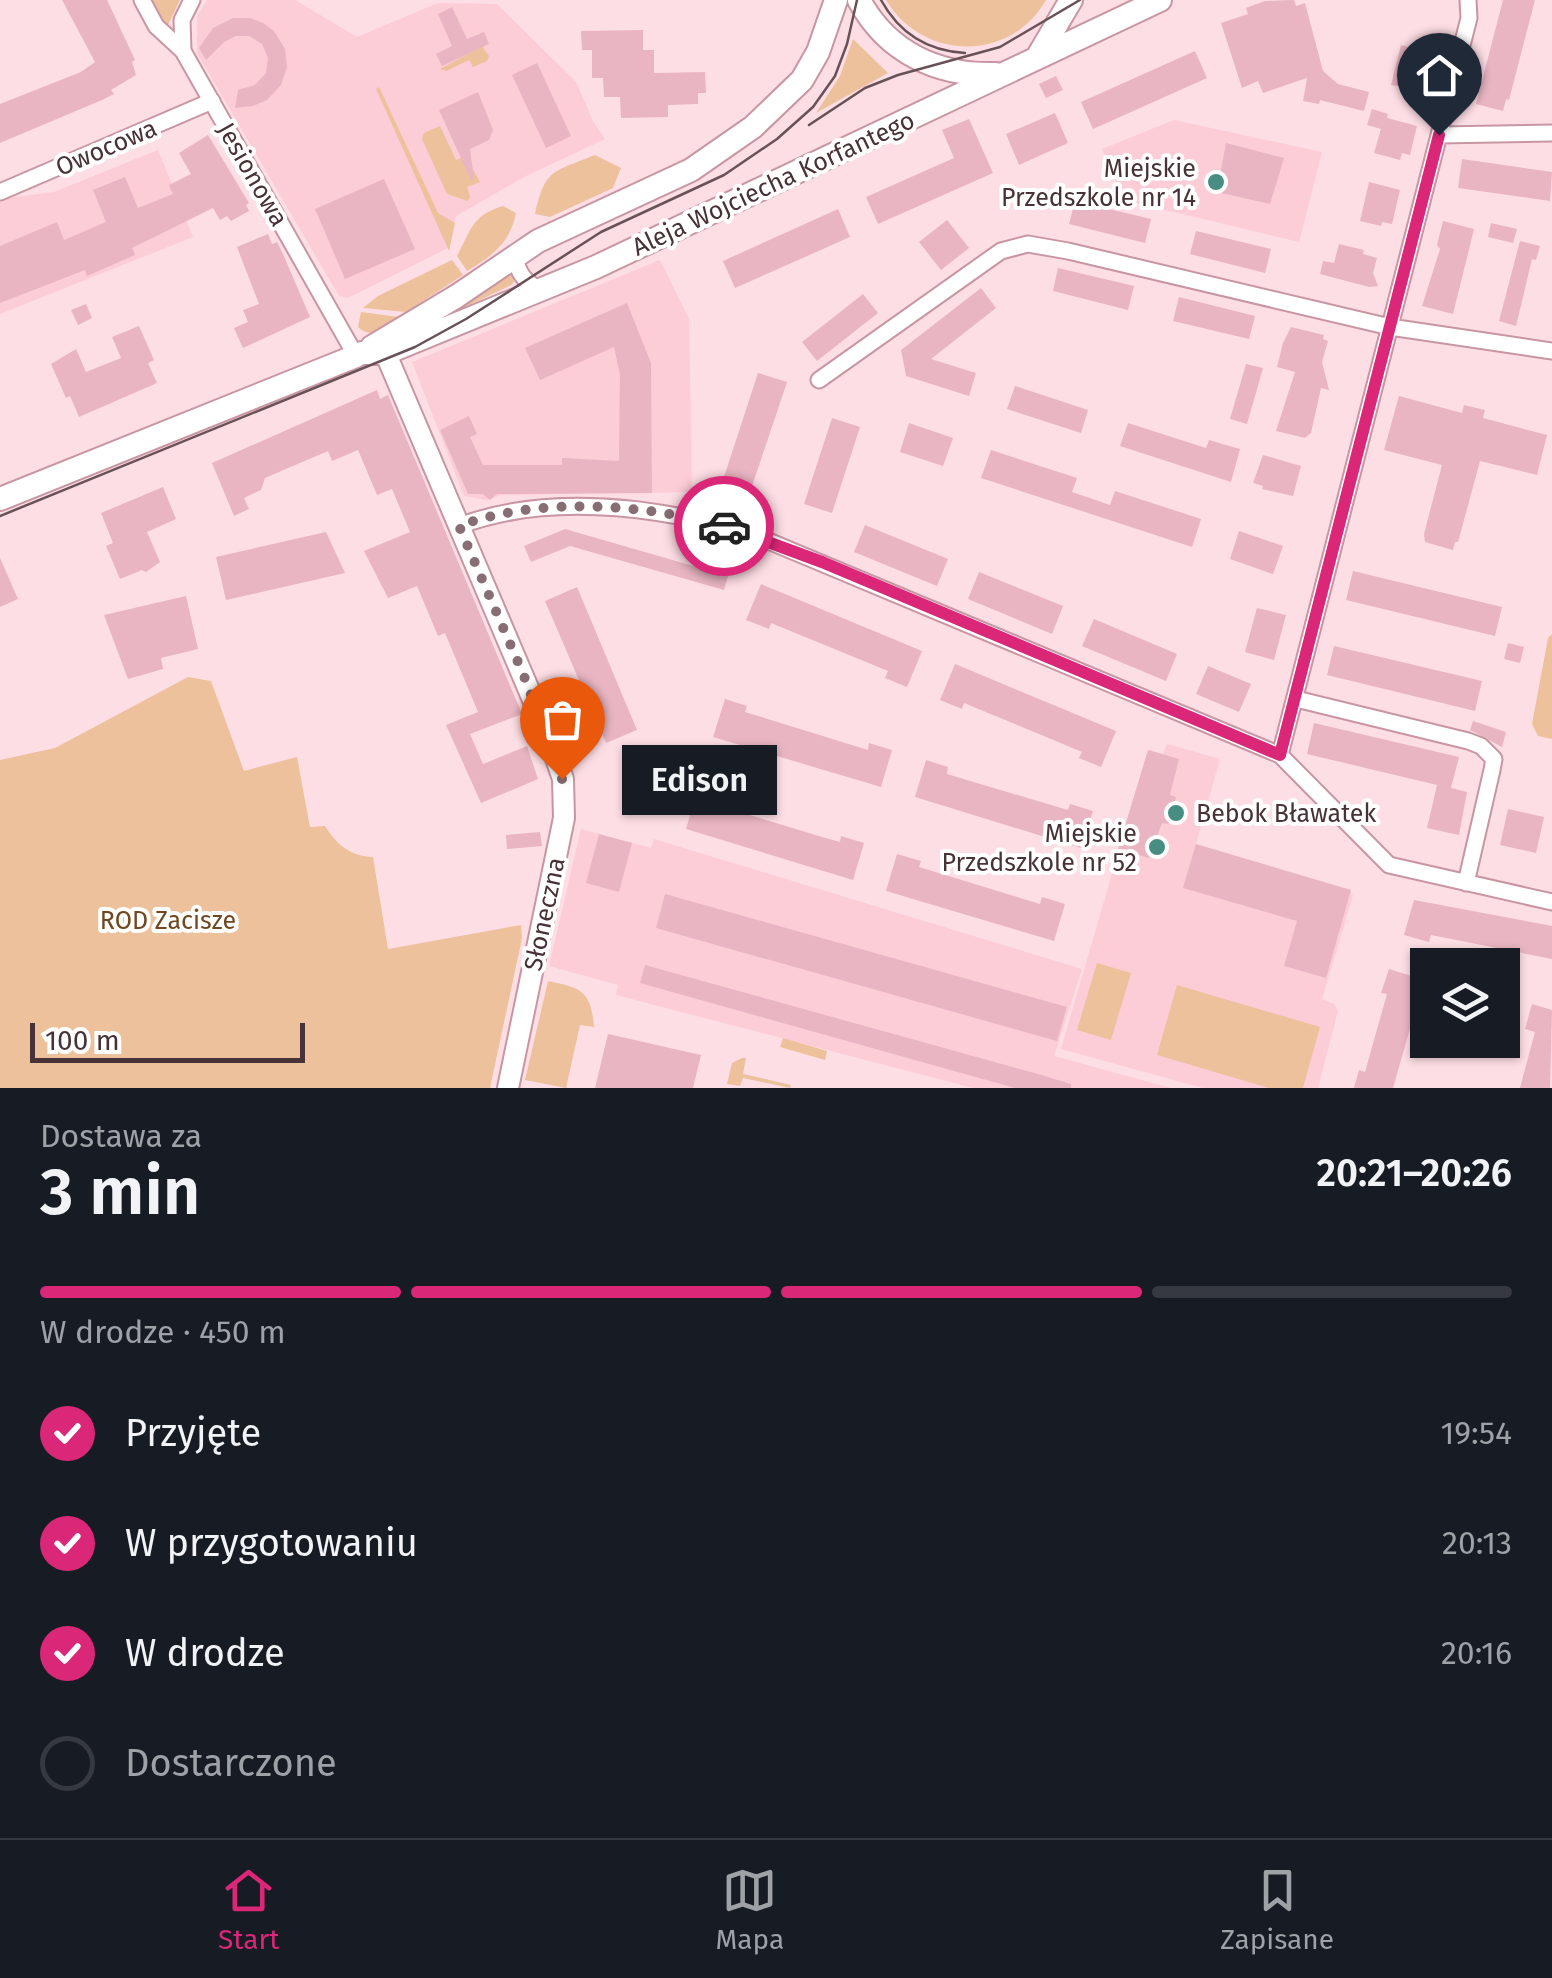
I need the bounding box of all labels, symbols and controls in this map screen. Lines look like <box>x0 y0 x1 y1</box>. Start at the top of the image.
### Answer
pin <box>1397 33 1482 136</box>
icon: home <box>1412 48 1467 103</box>
street label: Aleja Wojciecha Korfantego <box>628 105 919 263</box>
street label: Owocowa <box>51 113 162 183</box>
street label: Jesionowa <box>210 117 294 232</box>
place label: Miejskie Przedszkole nr 14 <box>1001 154 1196 213</box>
marker: Miejskie Przedszkole nr 14 <box>1205 171 1227 193</box>
courier <box>674 476 774 576</box>
icon: car <box>697 499 752 554</box>
pin <box>520 677 605 780</box>
icon: bag <box>535 692 590 747</box>
callout: Edison <box>622 744 777 814</box>
text: Edison <box>651 761 748 799</box>
place label: Bebok Bławatek <box>1196 799 1376 829</box>
marker: Bebok Bławatek <box>1165 802 1187 824</box>
place label: Miejskie Przedszkole nr 52 <box>941 819 1137 878</box>
marker: Miejskie Przedszkole nr 52 <box>1146 836 1168 858</box>
street label: Słoneczna <box>518 855 572 974</box>
park label: ROD Zacisze <box>100 906 236 936</box>
map controls <box>1410 948 1520 1058</box>
button: layers <box>1410 948 1520 1058</box>
scale bar <box>30 1018 305 1062</box>
text: 100 m <box>45 1024 120 1057</box>
text: Dostawa za <box>40 1117 202 1155</box>
text: 20:21–20:26 <box>1317 1150 1512 1196</box>
text: 3 min <box>40 1153 200 1231</box>
text: W drodze · 450 m <box>40 1313 286 1351</box>
icon: check <box>40 1406 95 1461</box>
text: Przyjęte <box>125 1410 261 1456</box>
text: 19:54 <box>1440 1414 1512 1452</box>
icon: check <box>40 1516 95 1571</box>
text: W przygotowaniu <box>125 1520 418 1566</box>
text: 20:13 <box>1442 1524 1512 1562</box>
icon: check <box>40 1626 95 1681</box>
text: W drodze <box>125 1630 285 1676</box>
text: 20:16 <box>1441 1634 1512 1672</box>
text: Dostarczone <box>125 1740 337 1786</box>
tab: Start <box>218 1863 279 1956</box>
tab: Mapa <box>716 1863 784 1956</box>
tab: Zapisane <box>1220 1863 1334 1956</box>

